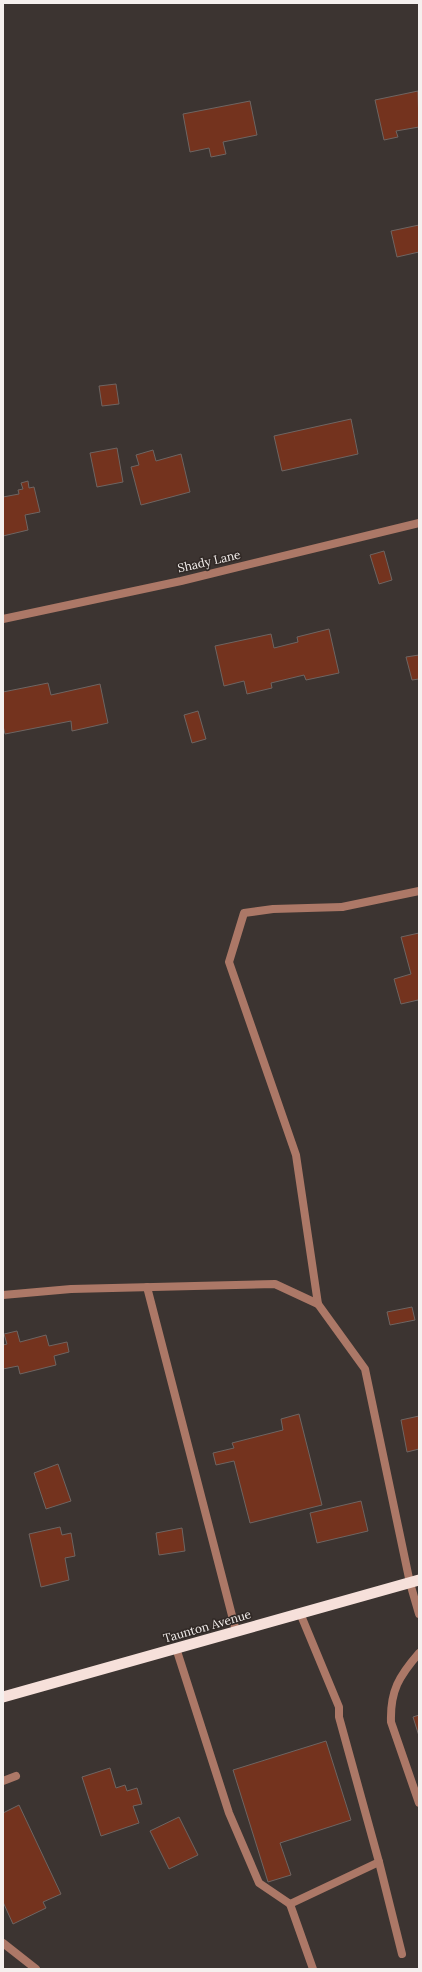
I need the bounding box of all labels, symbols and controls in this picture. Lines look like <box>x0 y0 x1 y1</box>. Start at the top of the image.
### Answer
street label: Shady Lane <box>176 546 242 576</box>
street label: Taunton Avenue <box>161 1606 253 1646</box>

